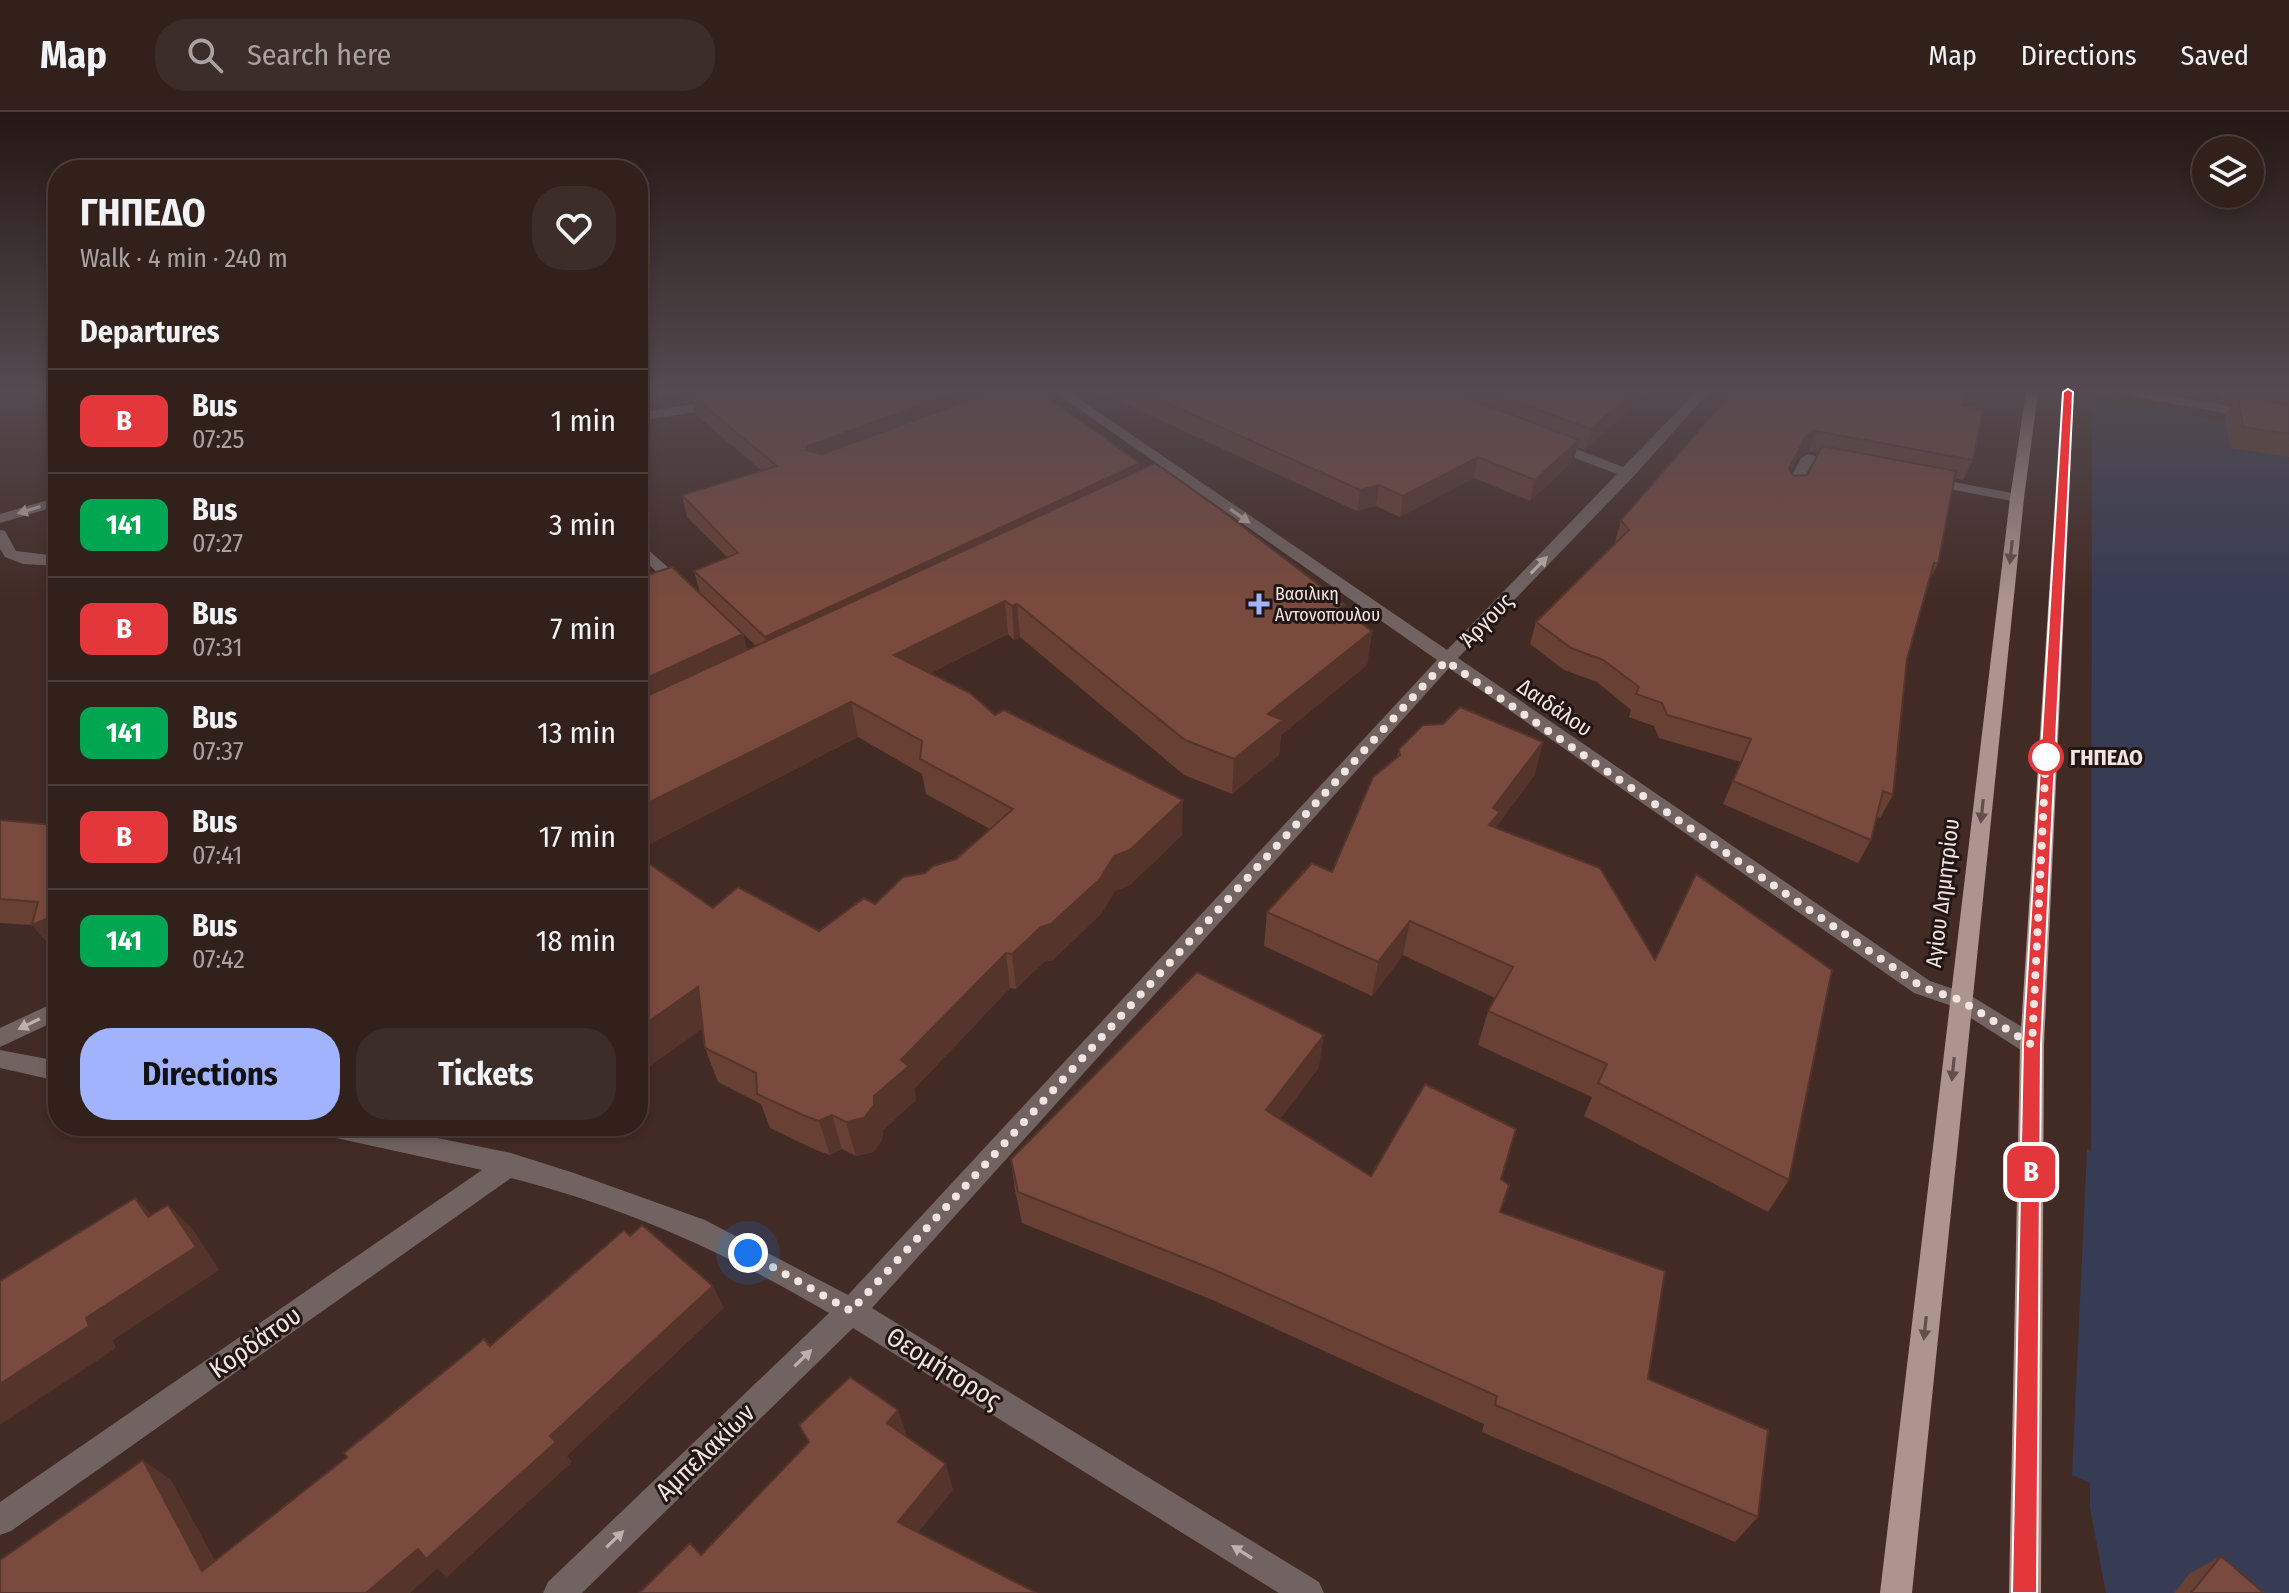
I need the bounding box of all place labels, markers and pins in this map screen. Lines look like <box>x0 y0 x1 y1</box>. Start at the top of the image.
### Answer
place label: Βασιλικη Αντονοπουλου <box>1275 583 1380 626</box>
marker: Βασιλικη Αντονοπουλου <box>1250 595 1268 613</box>
marker: ΓΗΠΕΔΟ <box>2029 740 2063 774</box>
place label: ΓΗΠΕΔΟ <box>2070 744 2143 771</box>

